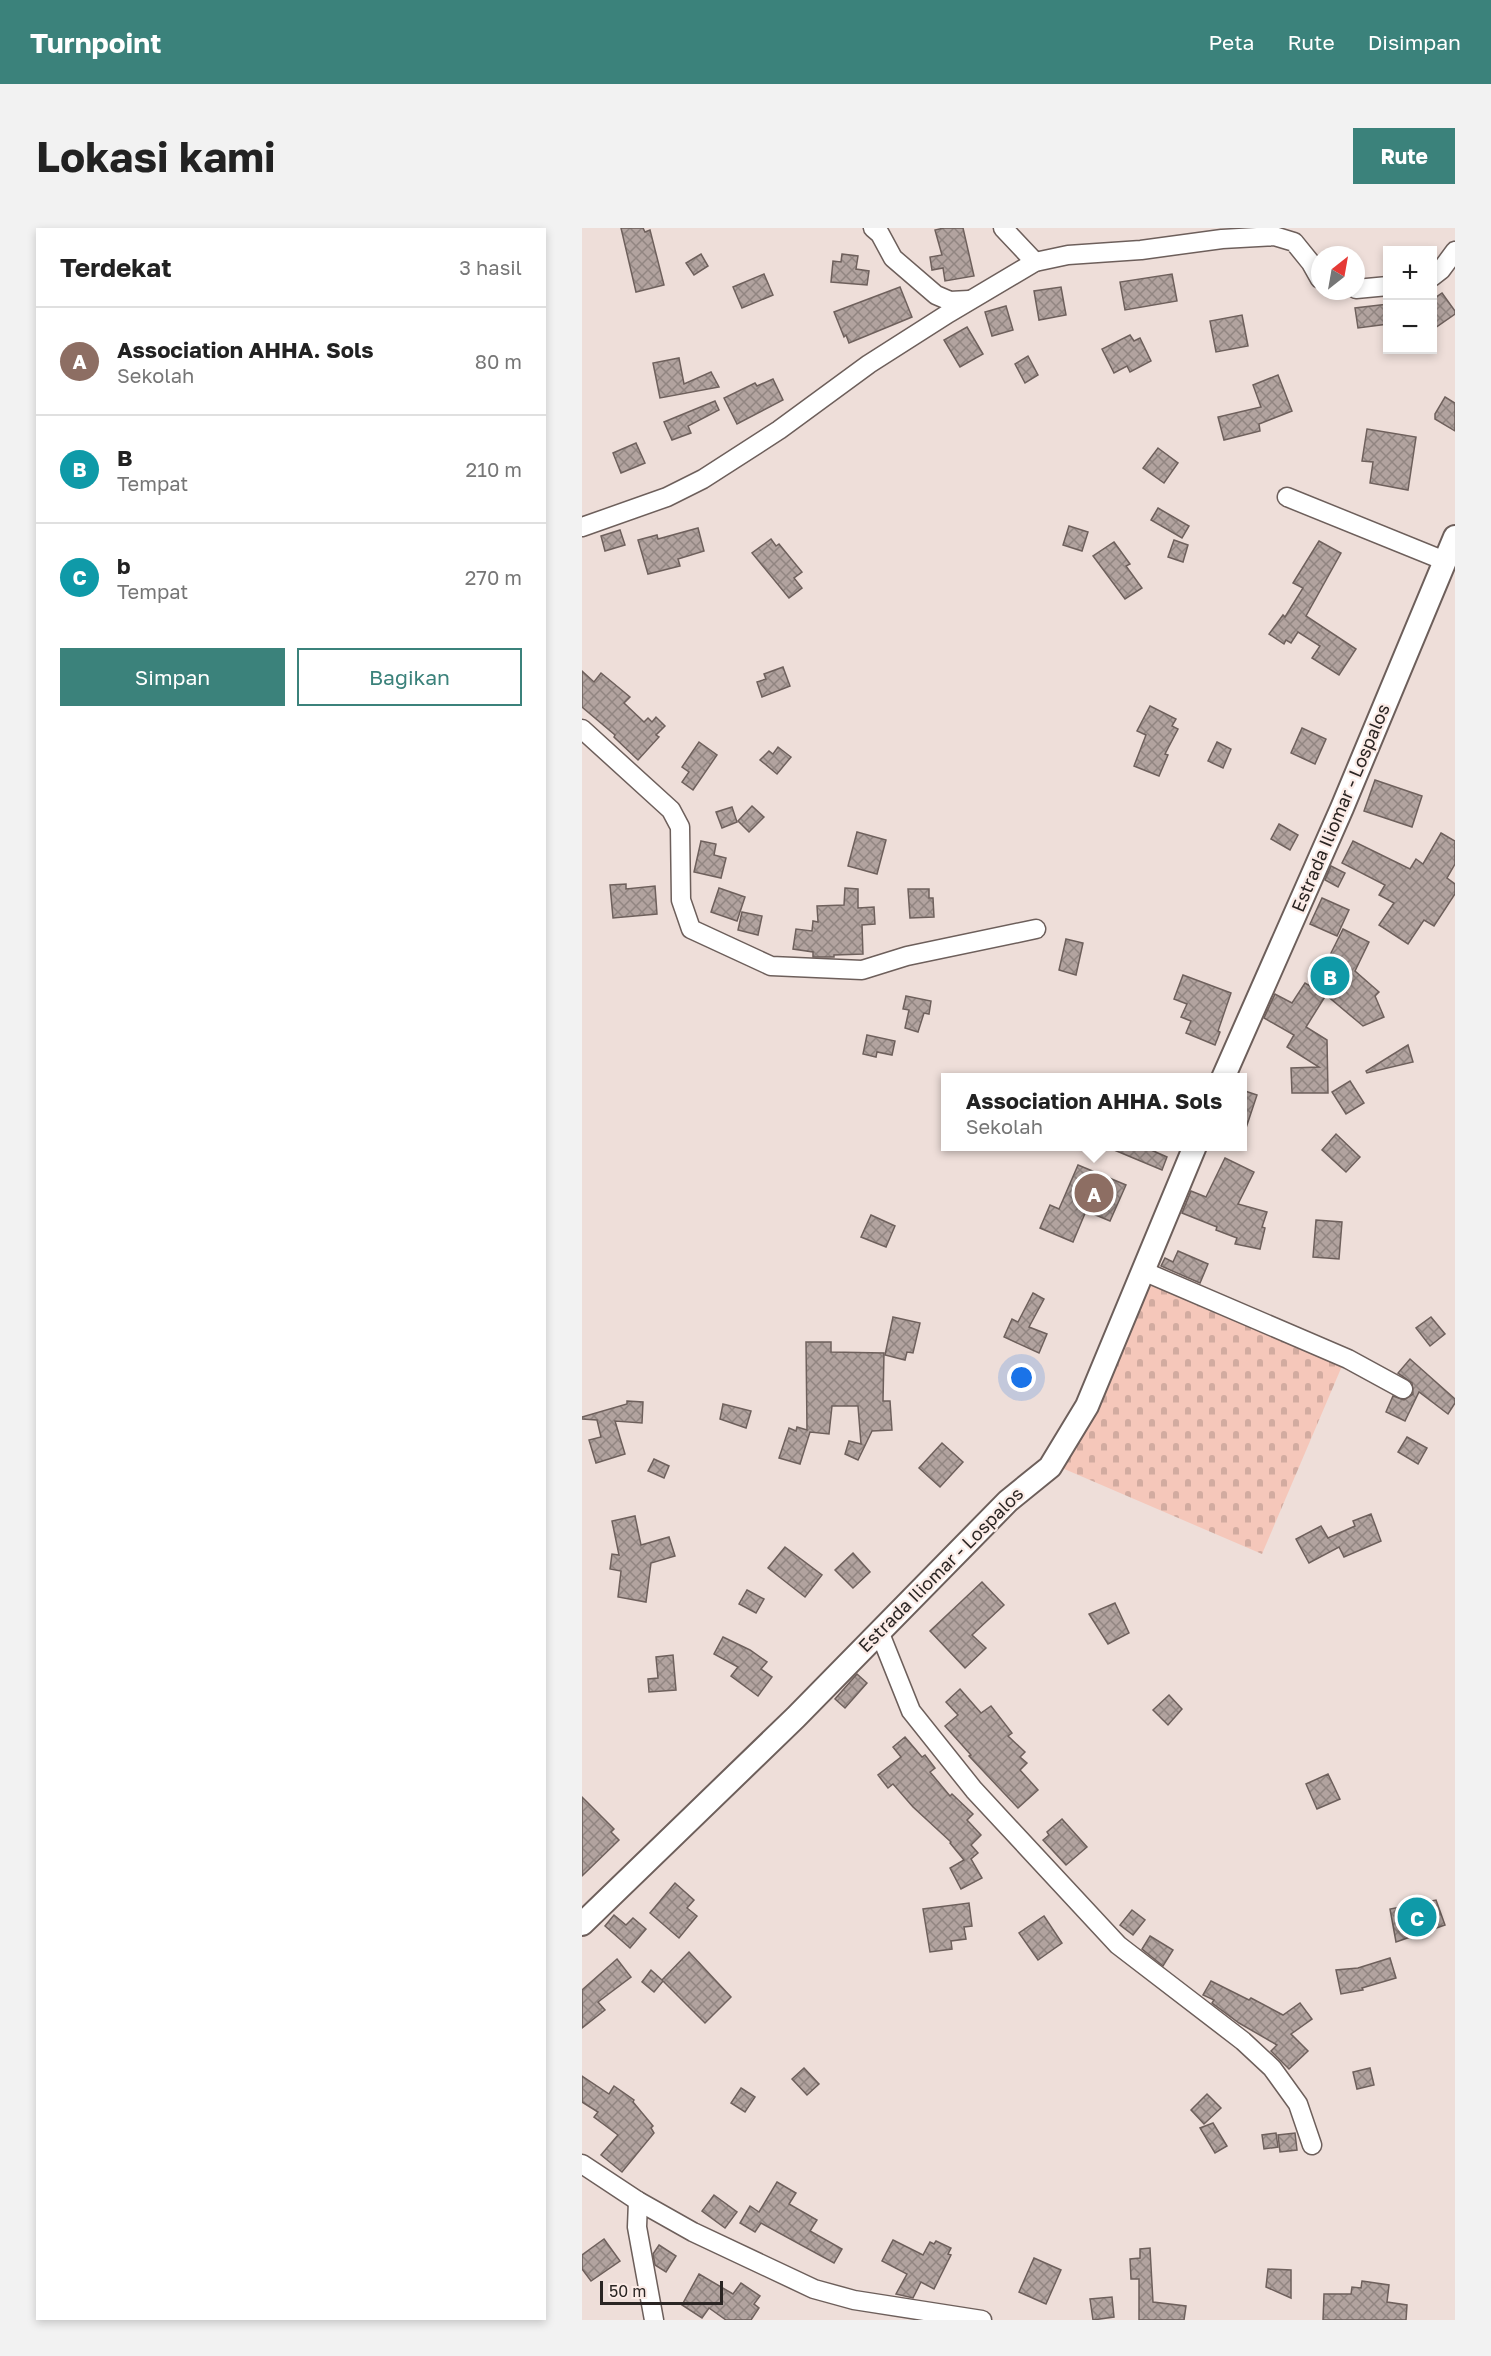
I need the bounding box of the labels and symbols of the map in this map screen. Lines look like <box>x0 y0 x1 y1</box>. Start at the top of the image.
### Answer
north arrow <box>1311 246 1365 300</box>
street label: Estrada Iliomar - Lospalos <box>1286 700 1394 915</box>
pin: B <box>1310 954 1350 999</box>
pin: A <box>1074 1170 1114 1216</box>
your location <box>1007 1363 1036 1392</box>
street label: Estrada Iliomar - Lospalos <box>853 1482 1027 1656</box>
pin: C <box>1398 1894 1436 1940</box>
scale bar <box>600 2278 723 2306</box>

